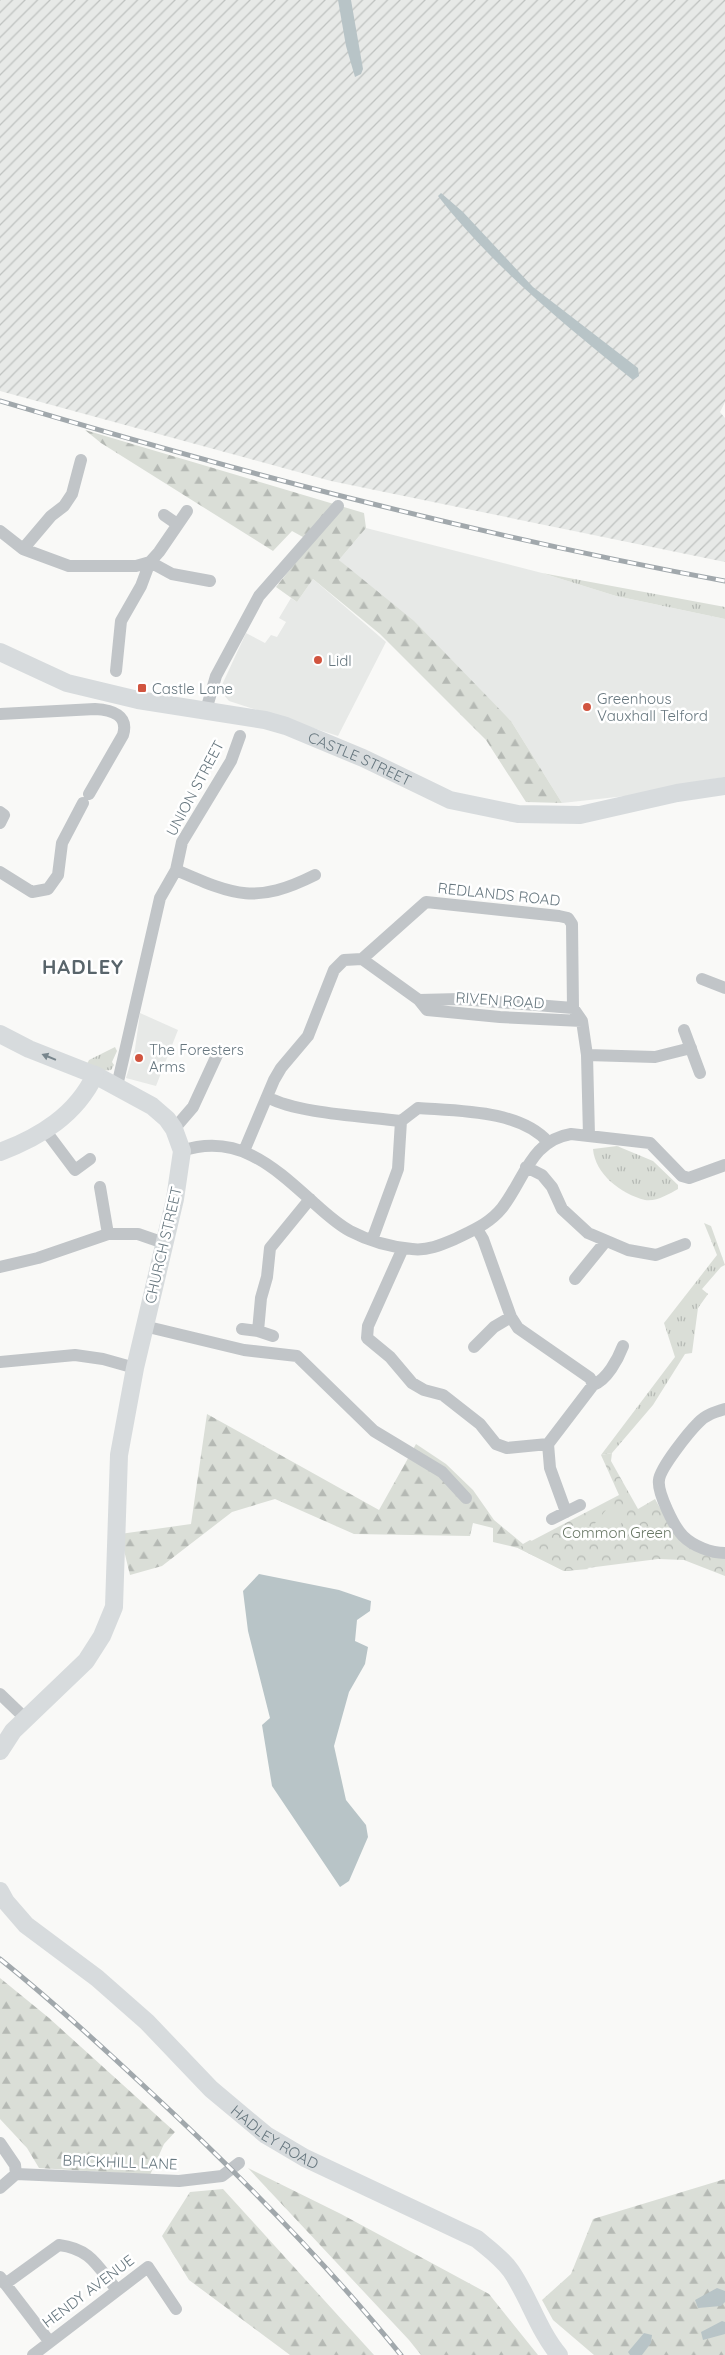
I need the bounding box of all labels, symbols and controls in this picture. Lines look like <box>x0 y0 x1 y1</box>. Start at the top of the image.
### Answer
place label: Lidl <box>328 651 352 670</box>
marker: Lidl <box>312 654 324 666</box>
place label: Castle Lane <box>152 679 233 698</box>
marker: Castle Lane <box>136 682 148 694</box>
place label: Greenhous Vauxhall Telford <box>597 689 708 725</box>
marker: Greenhous Vauxhall Telford <box>581 701 593 713</box>
street label: CASTLE STREET <box>306 727 415 790</box>
street label: UNION STREET <box>162 737 228 839</box>
street label: REDLANDS ROAD <box>437 878 561 910</box>
district label: HADLEY <box>42 954 124 979</box>
street label: RIVEN ROAD <box>455 987 545 1013</box>
place label: The Foresters Arms <box>149 1040 244 1076</box>
marker: The Foresters Arms <box>133 1052 145 1064</box>
one-way arrow <box>42 1053 56 1061</box>
street label: CHURCH STREET <box>140 1185 186 1305</box>
park label: Common Green <box>562 1523 672 1542</box>
street label: HADLEY ROAD <box>227 2100 322 2173</box>
street label: BRICKHILL LANE <box>62 2150 178 2174</box>
street label: HENDY AVENUE <box>38 2250 138 2332</box>

